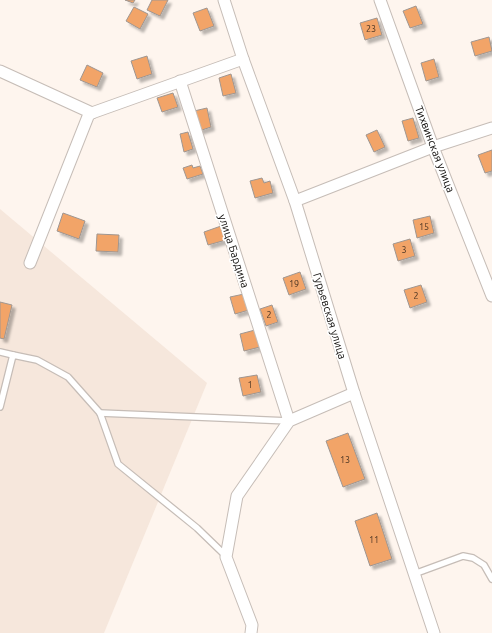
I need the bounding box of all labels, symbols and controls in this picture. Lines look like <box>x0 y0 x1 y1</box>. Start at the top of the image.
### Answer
house number: 23 <box>366 24 376 34</box>
street label: Тихвинская улица <box>413 104 457 194</box>
street label: улица Бардина <box>216 213 252 289</box>
house number: 15 <box>419 222 429 232</box>
house number: 3 <box>401 245 407 255</box>
street label: Гурьевская улица <box>311 271 349 361</box>
house number: 19 <box>289 279 299 289</box>
house number: 2 <box>413 291 419 301</box>
house number: 2 <box>266 310 272 320</box>
house number: 1 <box>247 380 253 390</box>
house number: 13 <box>340 455 350 465</box>
house number: 11 <box>369 535 379 545</box>

